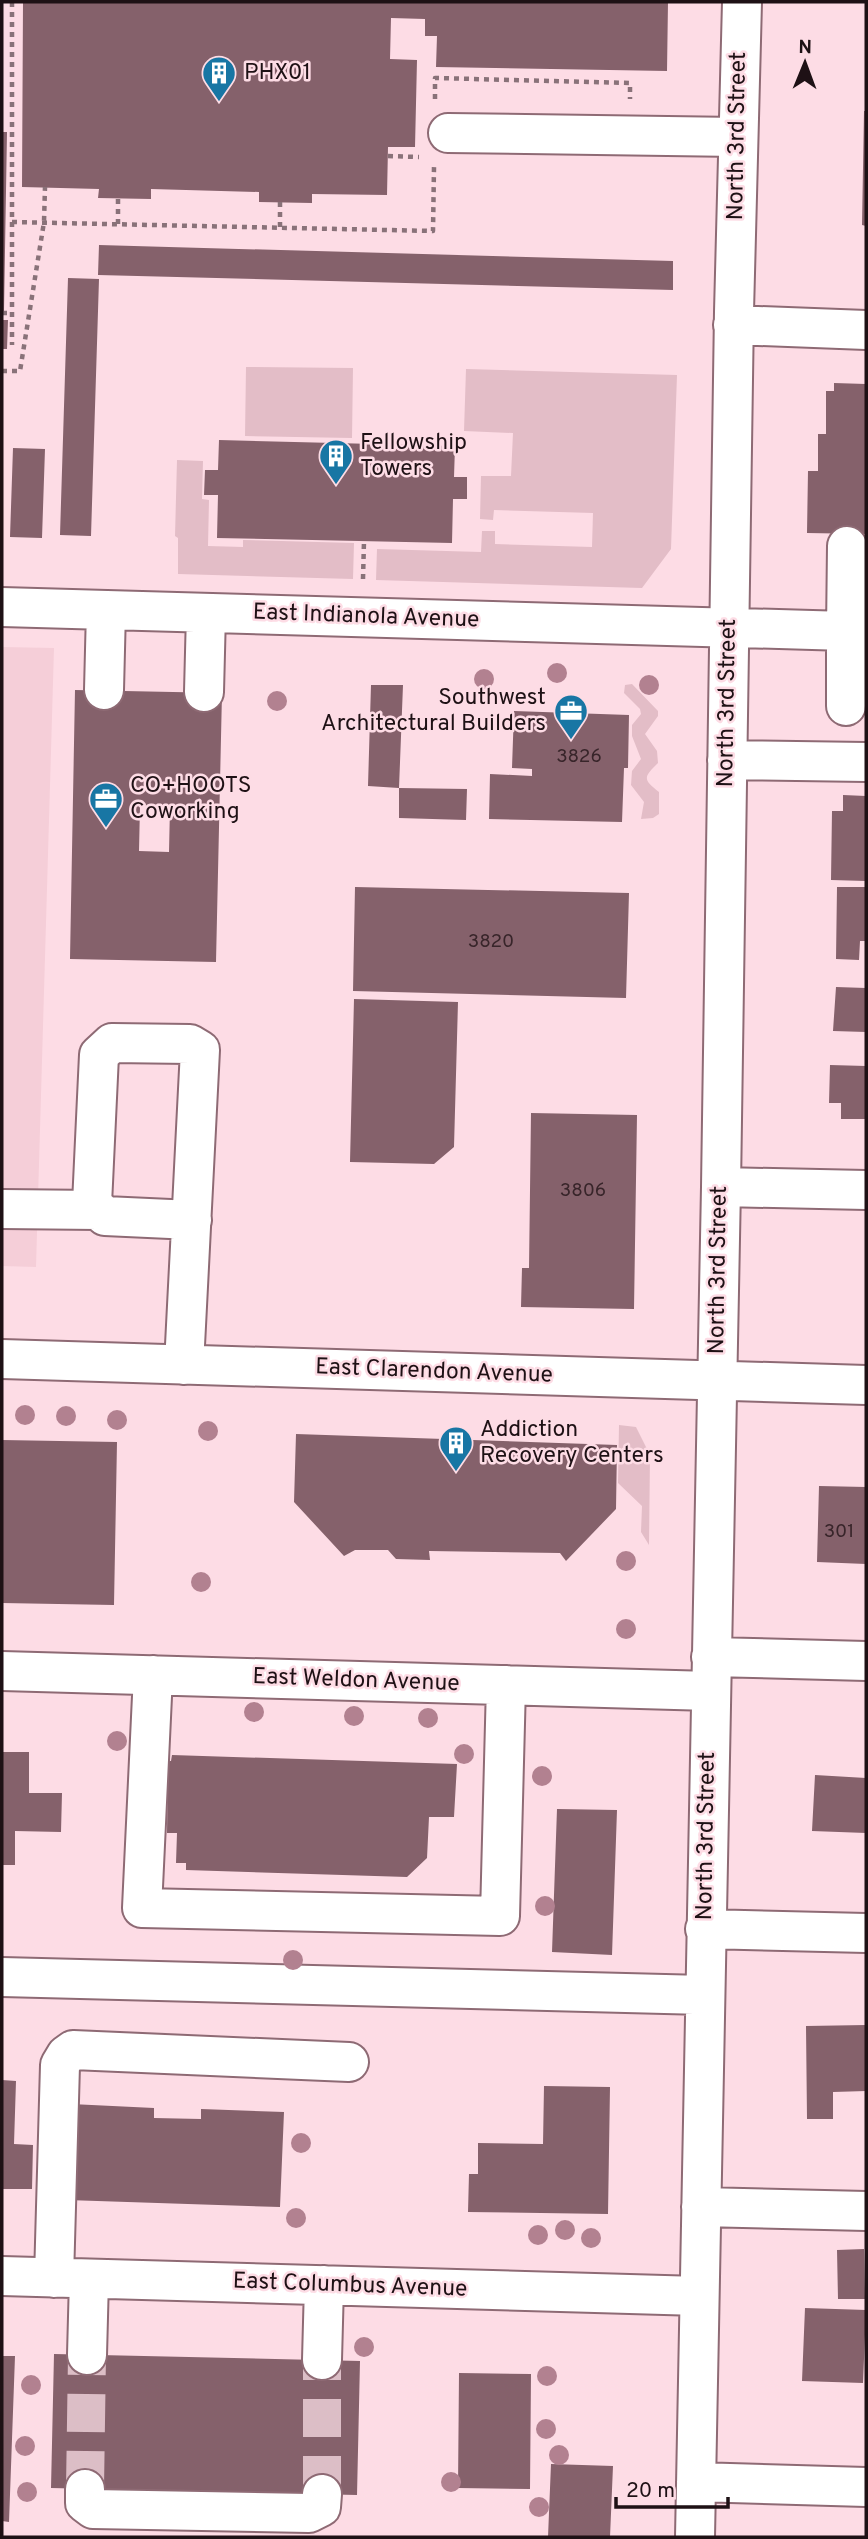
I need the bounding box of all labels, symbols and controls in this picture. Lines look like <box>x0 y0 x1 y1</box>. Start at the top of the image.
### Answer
north arrow <box>770 28 840 98</box>
text: N <box>798 36 812 60</box>
street label: North 3rd Street <box>722 51 754 221</box>
building icon: PHX01 <box>200 54 238 103</box>
place label: PHX01 <box>244 59 311 88</box>
place label: Fellowship Towers <box>360 429 467 484</box>
building icon: Fellowship Towers <box>317 437 355 486</box>
street label: East Indianola Avenue <box>252 599 480 635</box>
street label: North 3rd Street <box>712 618 744 788</box>
place label: Southwest Architectural Builders <box>321 684 546 739</box>
office icon: Southwest Architectural Builders <box>552 692 590 741</box>
house number: 3826 <box>556 745 602 769</box>
place label: CO+HOOTS Coworking <box>130 772 252 827</box>
office icon: CO+HOOTS Coworking <box>87 780 125 829</box>
house number: 3820 <box>468 930 514 954</box>
house number: 3806 <box>560 1179 606 1203</box>
street label: North 3rd Street <box>703 1185 735 1355</box>
street label: East Clarendon Avenue <box>315 1353 553 1391</box>
place label: Addiction Recovery Centers <box>480 1416 664 1471</box>
building icon: Addiction Recovery Centers <box>437 1424 475 1473</box>
house number: 301 <box>824 1520 854 1544</box>
street label: East Weldon Avenue <box>252 1663 460 1699</box>
street label: North 3rd Street <box>691 1751 723 1921</box>
street label: East Columbus Avenue <box>232 2267 468 2305</box>
scale bar <box>616 2466 728 2510</box>
text: 20 m <box>626 2478 675 2505</box>

